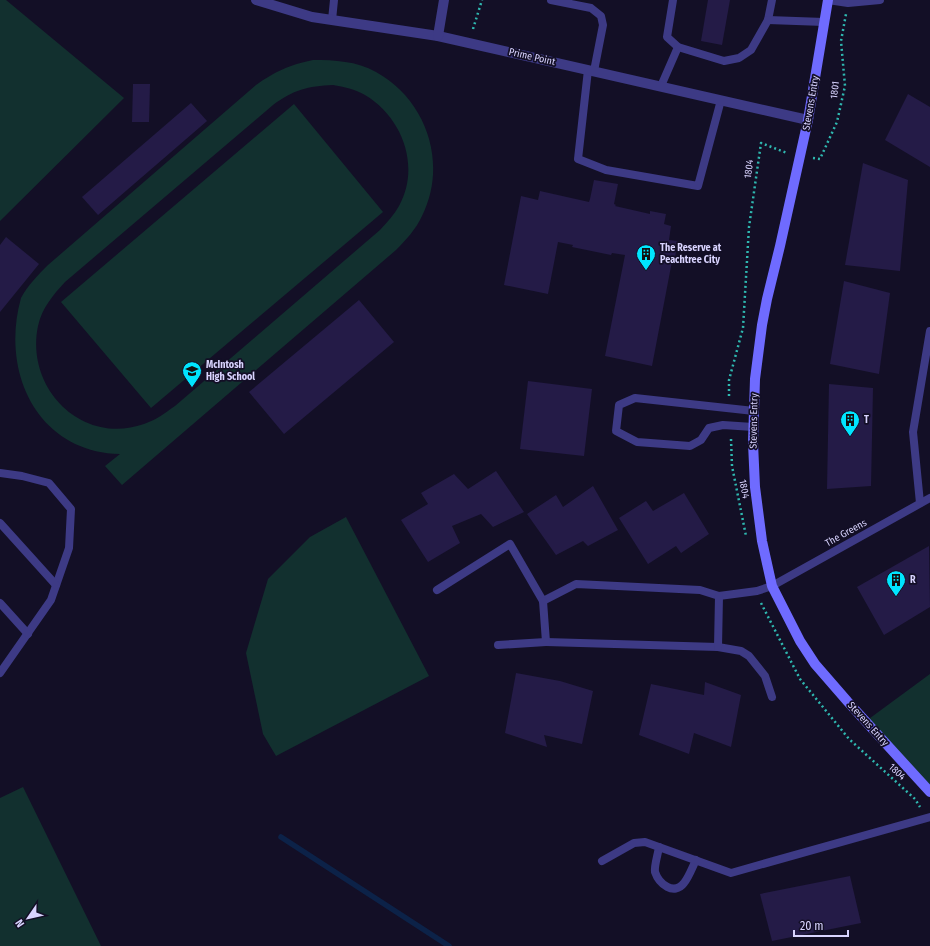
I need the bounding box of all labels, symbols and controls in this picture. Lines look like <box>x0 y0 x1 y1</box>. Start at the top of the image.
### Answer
street label: Prime Point <box>508 46 557 68</box>
street label: Stevens Entry <box>800 74 822 131</box>
street label: 1801 <box>828 80 842 100</box>
street label: 1804 <box>742 159 756 179</box>
place label: The Reserve at Peachtree City <box>660 242 722 266</box>
building icon: The Reserve at Peachtree City <box>635 243 657 271</box>
place label: McIntosh High School <box>206 359 255 383</box>
school or university icon: McIntosh High School <box>181 360 203 388</box>
street label: Stevens Entry <box>748 393 760 449</box>
building icon: T <box>839 409 861 437</box>
place label: T <box>864 414 869 426</box>
street label: 1804 <box>736 479 752 500</box>
street label: The Greens <box>823 517 869 549</box>
building icon: R <box>885 569 907 597</box>
place label: R <box>910 574 916 586</box>
street label: Stevens Entry <box>845 699 891 749</box>
street label: 1804 <box>886 761 908 783</box>
north arrow <box>8 898 48 938</box>
scale bar <box>794 912 848 938</box>
text: N <box>13 917 27 930</box>
text: 20 m <box>800 919 824 933</box>

